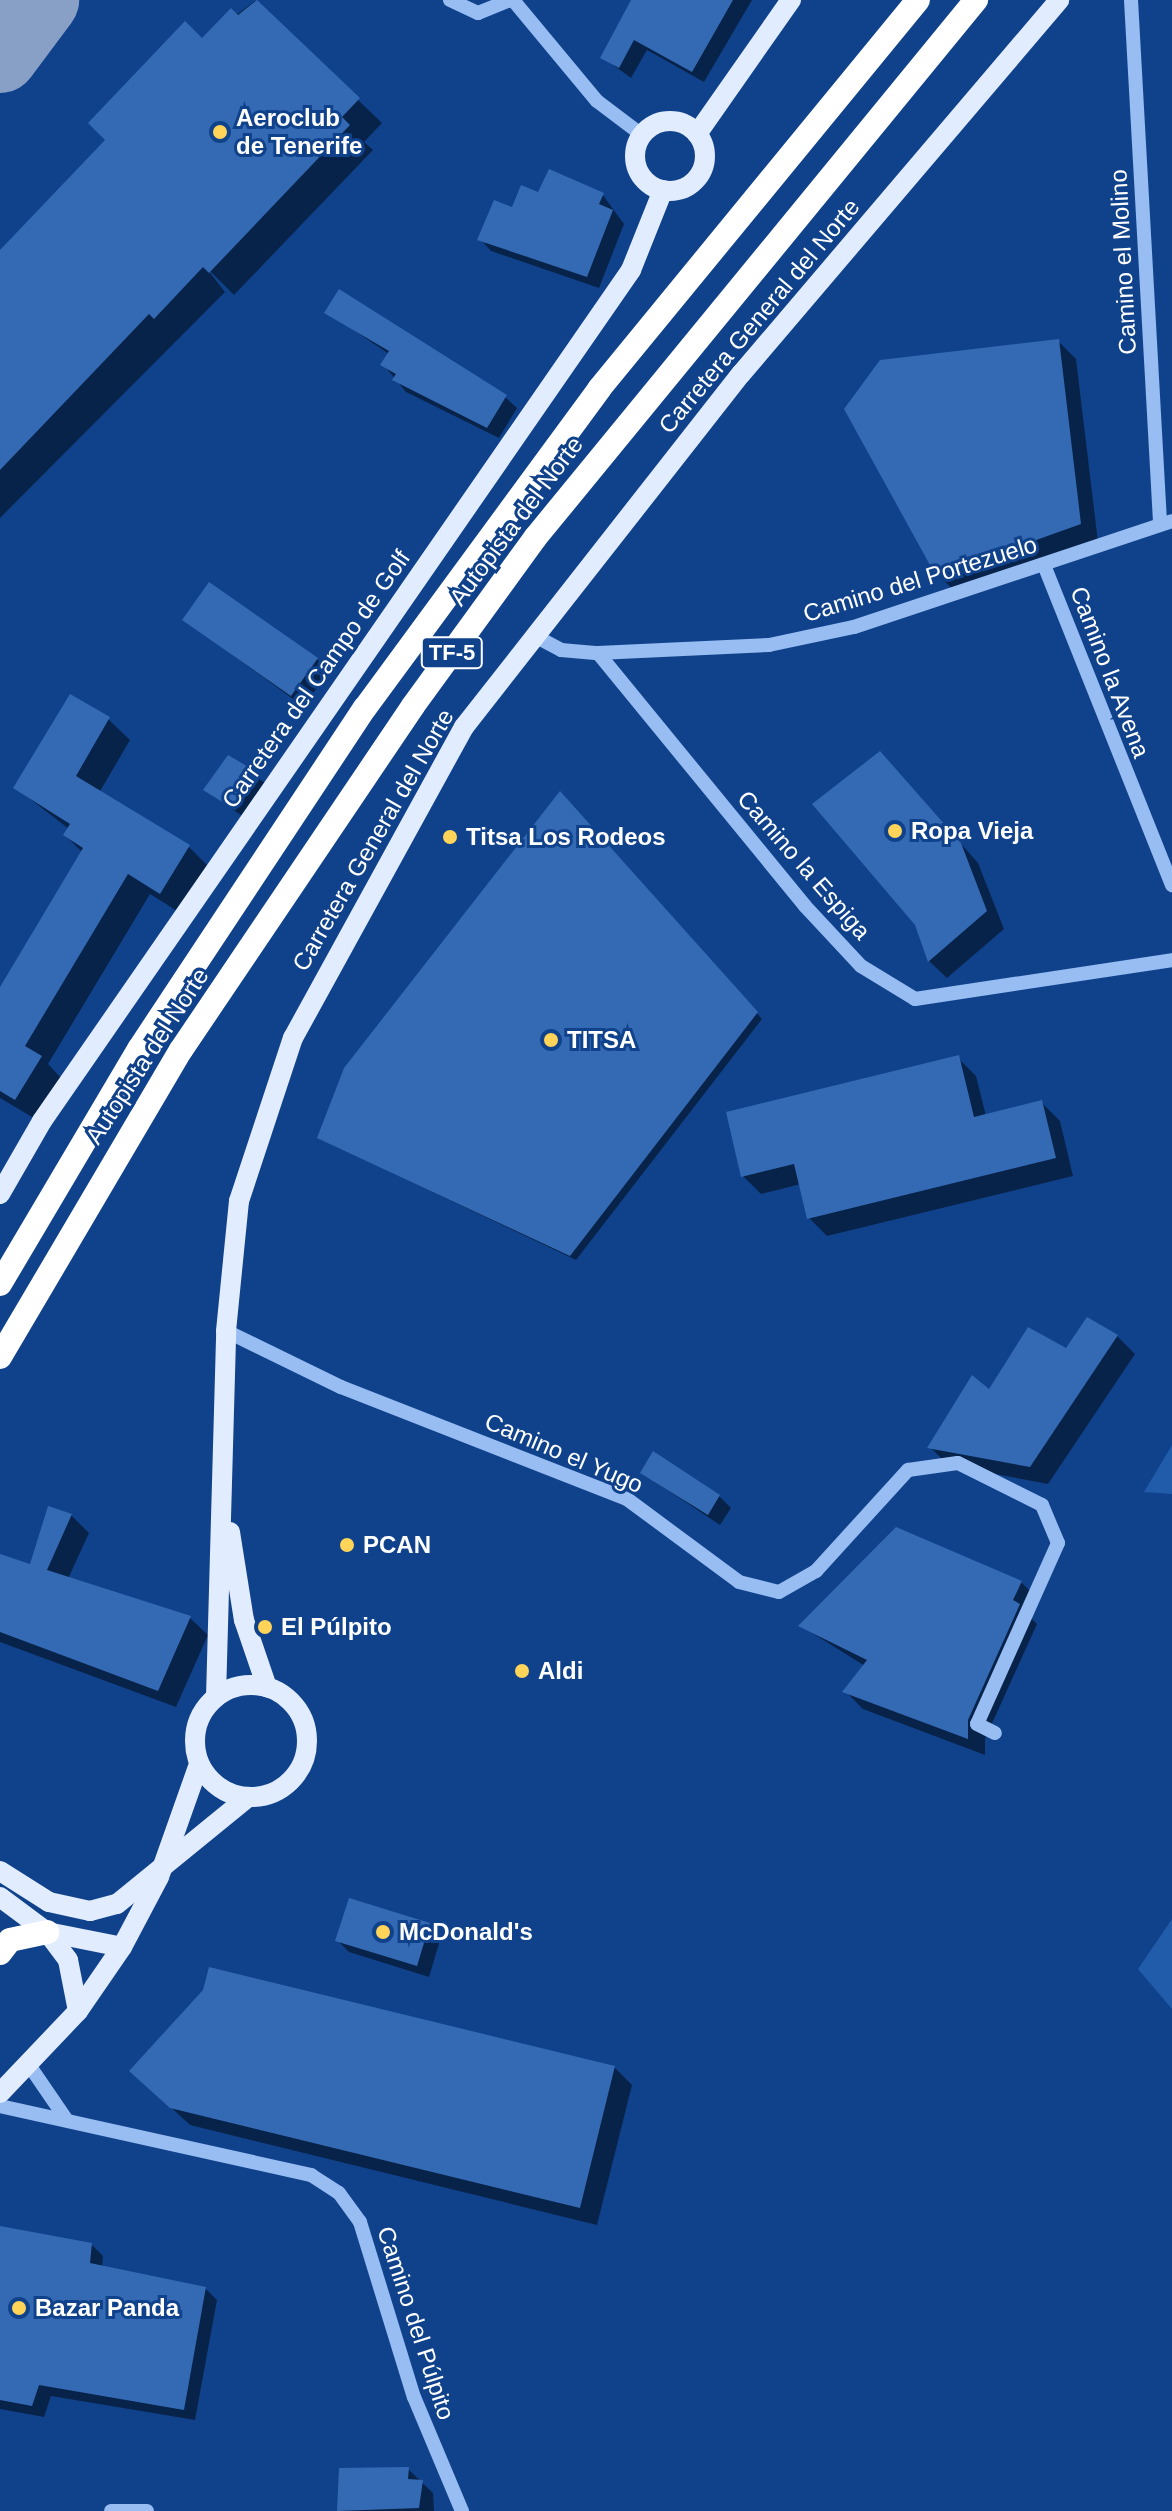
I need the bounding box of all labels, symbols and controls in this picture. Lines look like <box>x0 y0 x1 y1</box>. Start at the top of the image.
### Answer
place label: Aeroclub de Tenerife <box>236 104 362 160</box>
marker: Aeroclub de Tenerife <box>211 123 229 141</box>
street label: Camino el Molino <box>1104 169 1142 355</box>
street label: Carretera General del Norte <box>652 193 866 439</box>
street label: Autopista del Norte <box>443 431 589 611</box>
street label: Camino del Portezuelo <box>800 530 1040 628</box>
street label: Carretera del Campo de Golf <box>216 545 416 813</box>
street label: Camino la Avena <box>1064 582 1156 762</box>
road number: TF-5 <box>420 635 484 671</box>
street label: Carretera General del Norte <box>286 704 460 976</box>
street label: Camino la Espiga <box>731 785 877 945</box>
place label: Ropa Vieja <box>911 817 1033 845</box>
marker: Ropa Vieja <box>886 822 904 840</box>
place label: Titsa Los Rodeos <box>466 823 666 851</box>
marker: Titsa Los Rodeos <box>441 828 459 846</box>
street label: Autopista del Norte <box>79 963 215 1149</box>
place label: TITSA <box>567 1026 636 1054</box>
marker: TITSA <box>542 1031 560 1049</box>
street label: Camino el Yugo <box>480 1407 648 1499</box>
place label: PCAN <box>363 1531 431 1559</box>
marker: PCAN <box>338 1536 356 1554</box>
place label: El Púlpito <box>281 1613 392 1641</box>
marker: El Púlpito <box>256 1618 274 1636</box>
place label: Aldi <box>538 1657 583 1685</box>
marker: Aldi <box>513 1662 531 1680</box>
place label: McDonald's <box>399 1918 533 1946</box>
marker: McDonald's <box>374 1923 392 1941</box>
street label: Camino del Púlpito <box>371 2223 461 2423</box>
place label: Bazar Panda <box>35 2294 179 2322</box>
marker: Bazar Panda <box>10 2299 28 2317</box>

